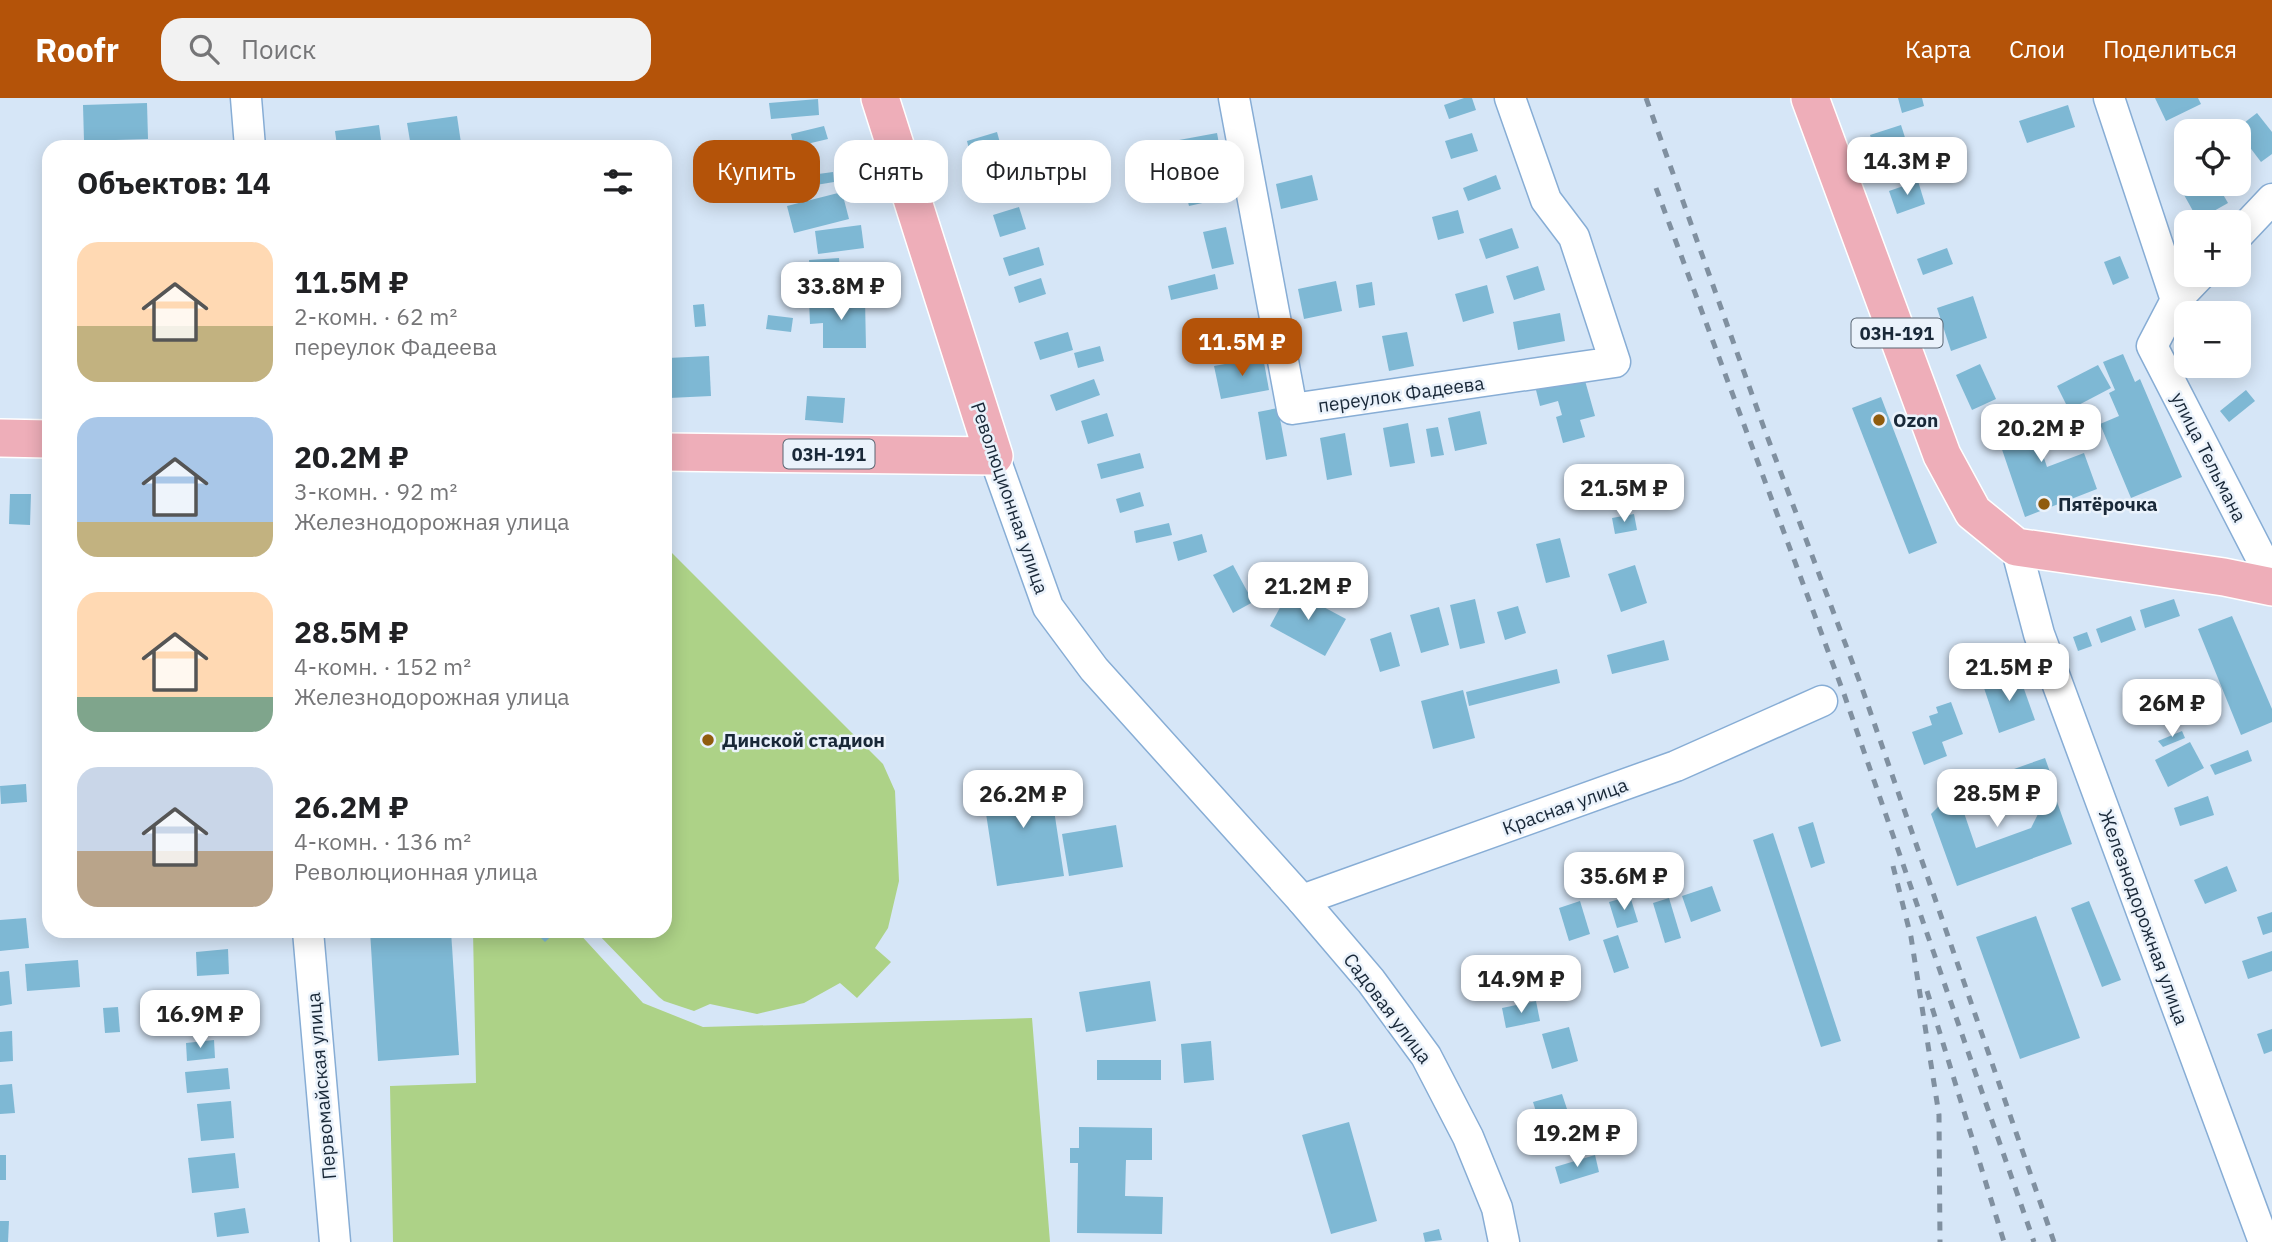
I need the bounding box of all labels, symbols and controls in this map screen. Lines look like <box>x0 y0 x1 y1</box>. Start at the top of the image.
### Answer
search box <box>161 18 651 81</box>
text: Roofr <box>35 28 119 71</box>
icon: search <box>185 30 223 68</box>
text: Поиск <box>241 32 316 66</box>
text: Карта <box>1905 33 1971 65</box>
text: Слои <box>2009 33 2065 65</box>
text: Поделиться <box>2103 33 2237 65</box>
map controls <box>2174 119 2251 378</box>
button: locate <box>2174 119 2251 196</box>
pin: 14.3M ₽ <box>1842 138 1972 197</box>
chip: Купить <box>693 140 820 203</box>
chip: Снять <box>834 140 948 203</box>
chip: Фильтры <box>962 140 1111 203</box>
chip: Новое <box>1125 140 1244 203</box>
text: 14.3M ₽ <box>1863 145 1951 175</box>
text: Объектов: 14 <box>77 163 271 202</box>
icon: filters <box>599 163 637 201</box>
button: + <box>2174 210 2251 287</box>
text: 11.5M ₽ <box>294 262 409 301</box>
pin: 33.8M ₽ <box>776 262 906 322</box>
icon: home <box>133 270 217 354</box>
text: 33.8M ₽ <box>797 270 885 300</box>
text: 2-комн. · 62 m² <box>294 301 457 331</box>
button: − <box>2174 301 2251 378</box>
pin: 11.5M ₽ <box>1177 318 1307 378</box>
road number: 03Н-191 <box>1852 318 1942 347</box>
text: 11.5M ₽ <box>1198 326 1286 356</box>
text: переулок Фадеева <box>294 331 497 361</box>
street label: переулок Фадеева <box>1316 370 1486 418</box>
street label: улица Тельмана <box>2166 388 2252 526</box>
street label: Революционная улица <box>966 399 1054 597</box>
pin: 20.2M ₽ <box>1976 404 2106 464</box>
place label: Ozon <box>1893 408 1938 432</box>
marker: Ozon <box>1871 412 1887 428</box>
text: 20.2M ₽ <box>1997 412 2085 442</box>
text: 20.2M ₽ <box>294 437 409 476</box>
road number: 03Н-191 <box>784 440 874 468</box>
icon: home <box>133 445 217 529</box>
pin: 21.5M ₽ <box>1559 464 1689 524</box>
text: 21.5M ₽ <box>1580 472 1668 502</box>
text: 3-комн. · 92 m² <box>294 476 457 506</box>
place label: Пятёрочка <box>2058 492 2158 516</box>
marker: Пятёрочка <box>2036 496 2052 512</box>
text: Железнодорожная улица <box>294 506 569 536</box>
pin: 21.2M ₽ <box>1243 562 1373 622</box>
text: 21.2M ₽ <box>1264 570 1352 600</box>
text: 28.5M ₽ <box>294 612 409 651</box>
icon: home <box>133 620 217 704</box>
pin: 21.5M ₽ <box>1944 644 2074 703</box>
text: 4-комн. · 152 m² <box>294 651 471 681</box>
text: 21.5M ₽ <box>1965 651 2053 681</box>
pin: 26M ₽ <box>2123 680 2221 739</box>
text: Железнодорожная улица <box>294 681 569 711</box>
text: 26M ₽ <box>2138 687 2206 717</box>
place label: Динской стадион <box>722 728 885 752</box>
marker: Динской стадион <box>700 732 716 748</box>
pin: 26.2M ₽ <box>958 770 1088 830</box>
pin: 28.5M ₽ <box>1932 770 2062 829</box>
street label: Красная улица <box>1499 772 1631 840</box>
text: 28.5M ₽ <box>1953 777 2041 807</box>
text: 26.2M ₽ <box>979 778 1067 808</box>
text: 26.2M ₽ <box>294 787 409 826</box>
icon: home <box>133 795 217 879</box>
street label: Железнодорожная улица <box>2094 806 2194 1028</box>
text: 4-комн. · 136 m² <box>294 826 471 856</box>
pin: 35.6M ₽ <box>1559 852 1689 912</box>
text: Революционная улица <box>294 856 538 886</box>
text: 35.6M ₽ <box>1580 860 1668 890</box>
street label: Садовая улица <box>1339 948 1437 1068</box>
pin: 14.9M ₽ <box>1456 956 1586 1015</box>
text: 14.9M ₽ <box>1477 963 1565 993</box>
pin: 16.9M ₽ <box>135 990 265 1050</box>
street label: Первомайская улица <box>301 991 341 1181</box>
text: 16.9M ₽ <box>156 998 244 1028</box>
pin: 19.2M ₽ <box>1512 1110 1642 1169</box>
text: 19.2M ₽ <box>1533 1117 1621 1147</box>

